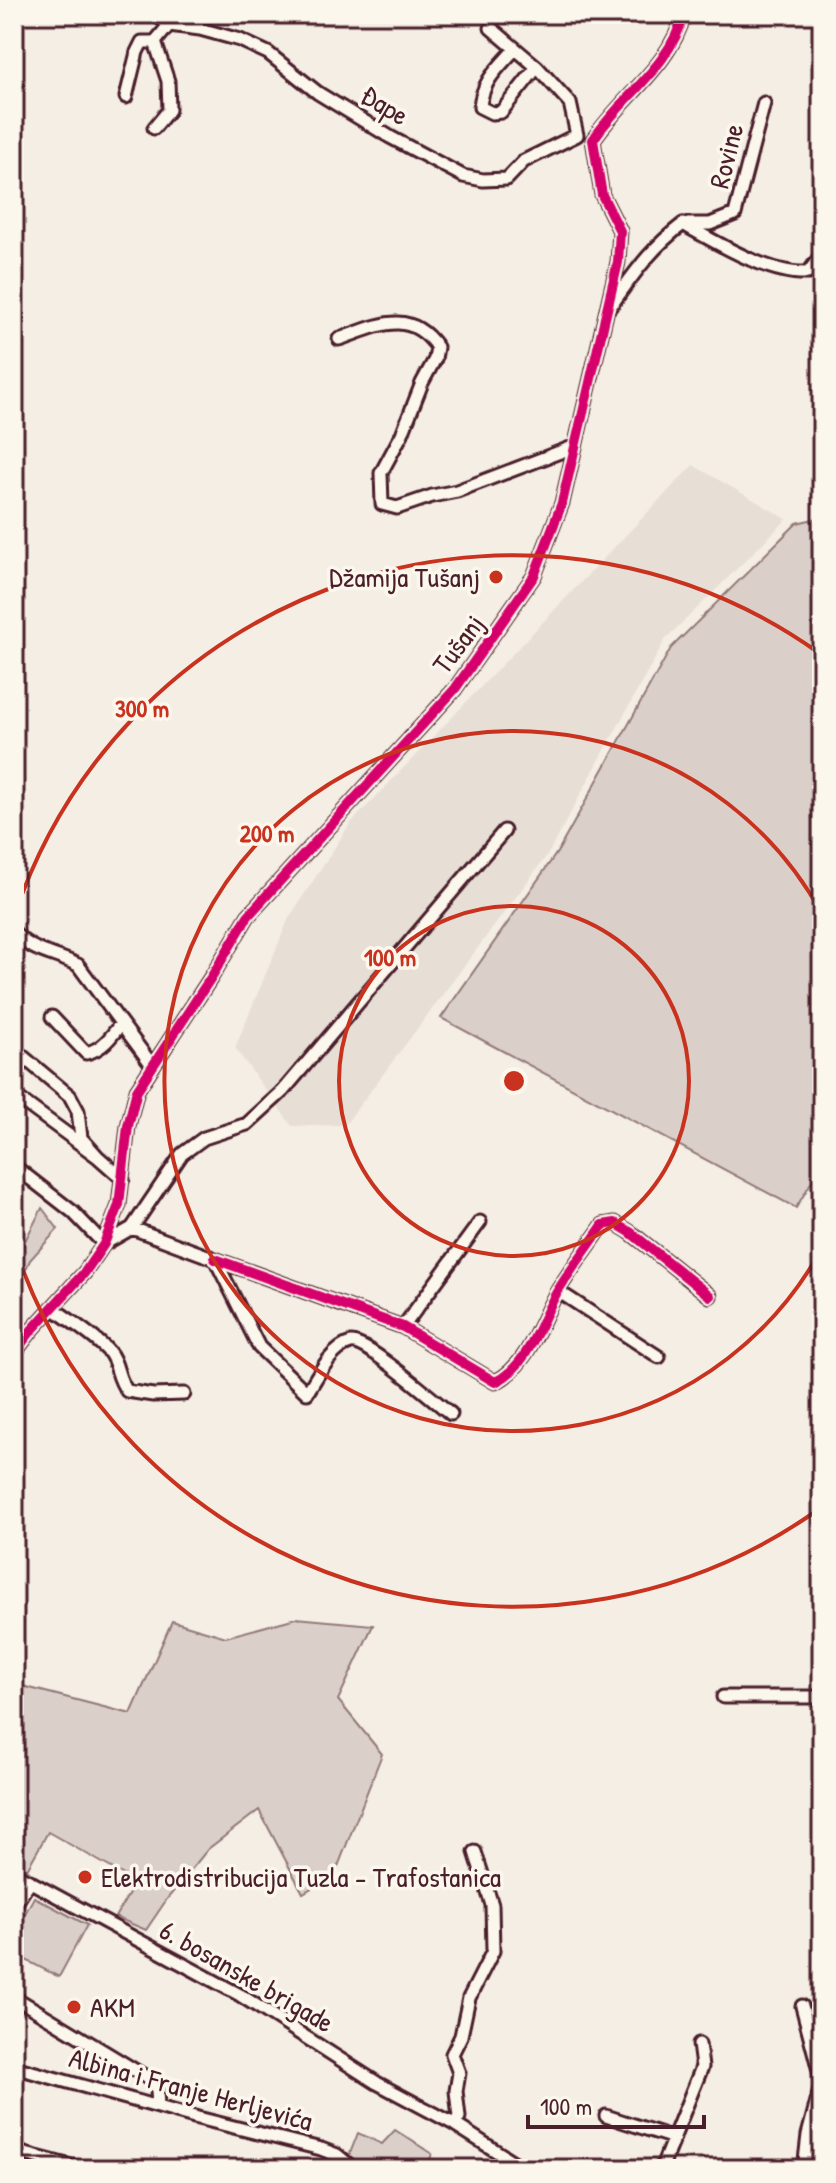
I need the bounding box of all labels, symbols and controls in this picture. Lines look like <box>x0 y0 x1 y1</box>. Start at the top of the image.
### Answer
street label: Đape <box>354 76 416 134</box>
street label: Rovine <box>700 120 752 192</box>
place label: Džamija Tušanj <box>329 558 480 596</box>
marker: Džamija Tušanj <box>487 568 505 586</box>
street label: Tušanj <box>423 606 493 682</box>
text: 300 m <box>115 692 169 724</box>
text: 200 m <box>240 817 294 849</box>
text: 100 m <box>364 941 416 973</box>
centre of rings <box>500 1067 528 1095</box>
place label: Elektrodistribucija Tuzla - Trafostanica <box>101 1858 501 1896</box>
marker: Elektrodistribucija Tuzla - Trafostanica <box>76 1868 94 1886</box>
street label: 6. bosanske brigade <box>153 1911 341 2041</box>
place label: AKM <box>90 1988 135 2026</box>
marker: AKM <box>65 1998 83 2016</box>
street label: Albina i Franje Herljevića <box>65 2038 317 2140</box>
scale bar <box>528 2079 704 2129</box>
text: 100 m <box>540 2090 592 2122</box>

